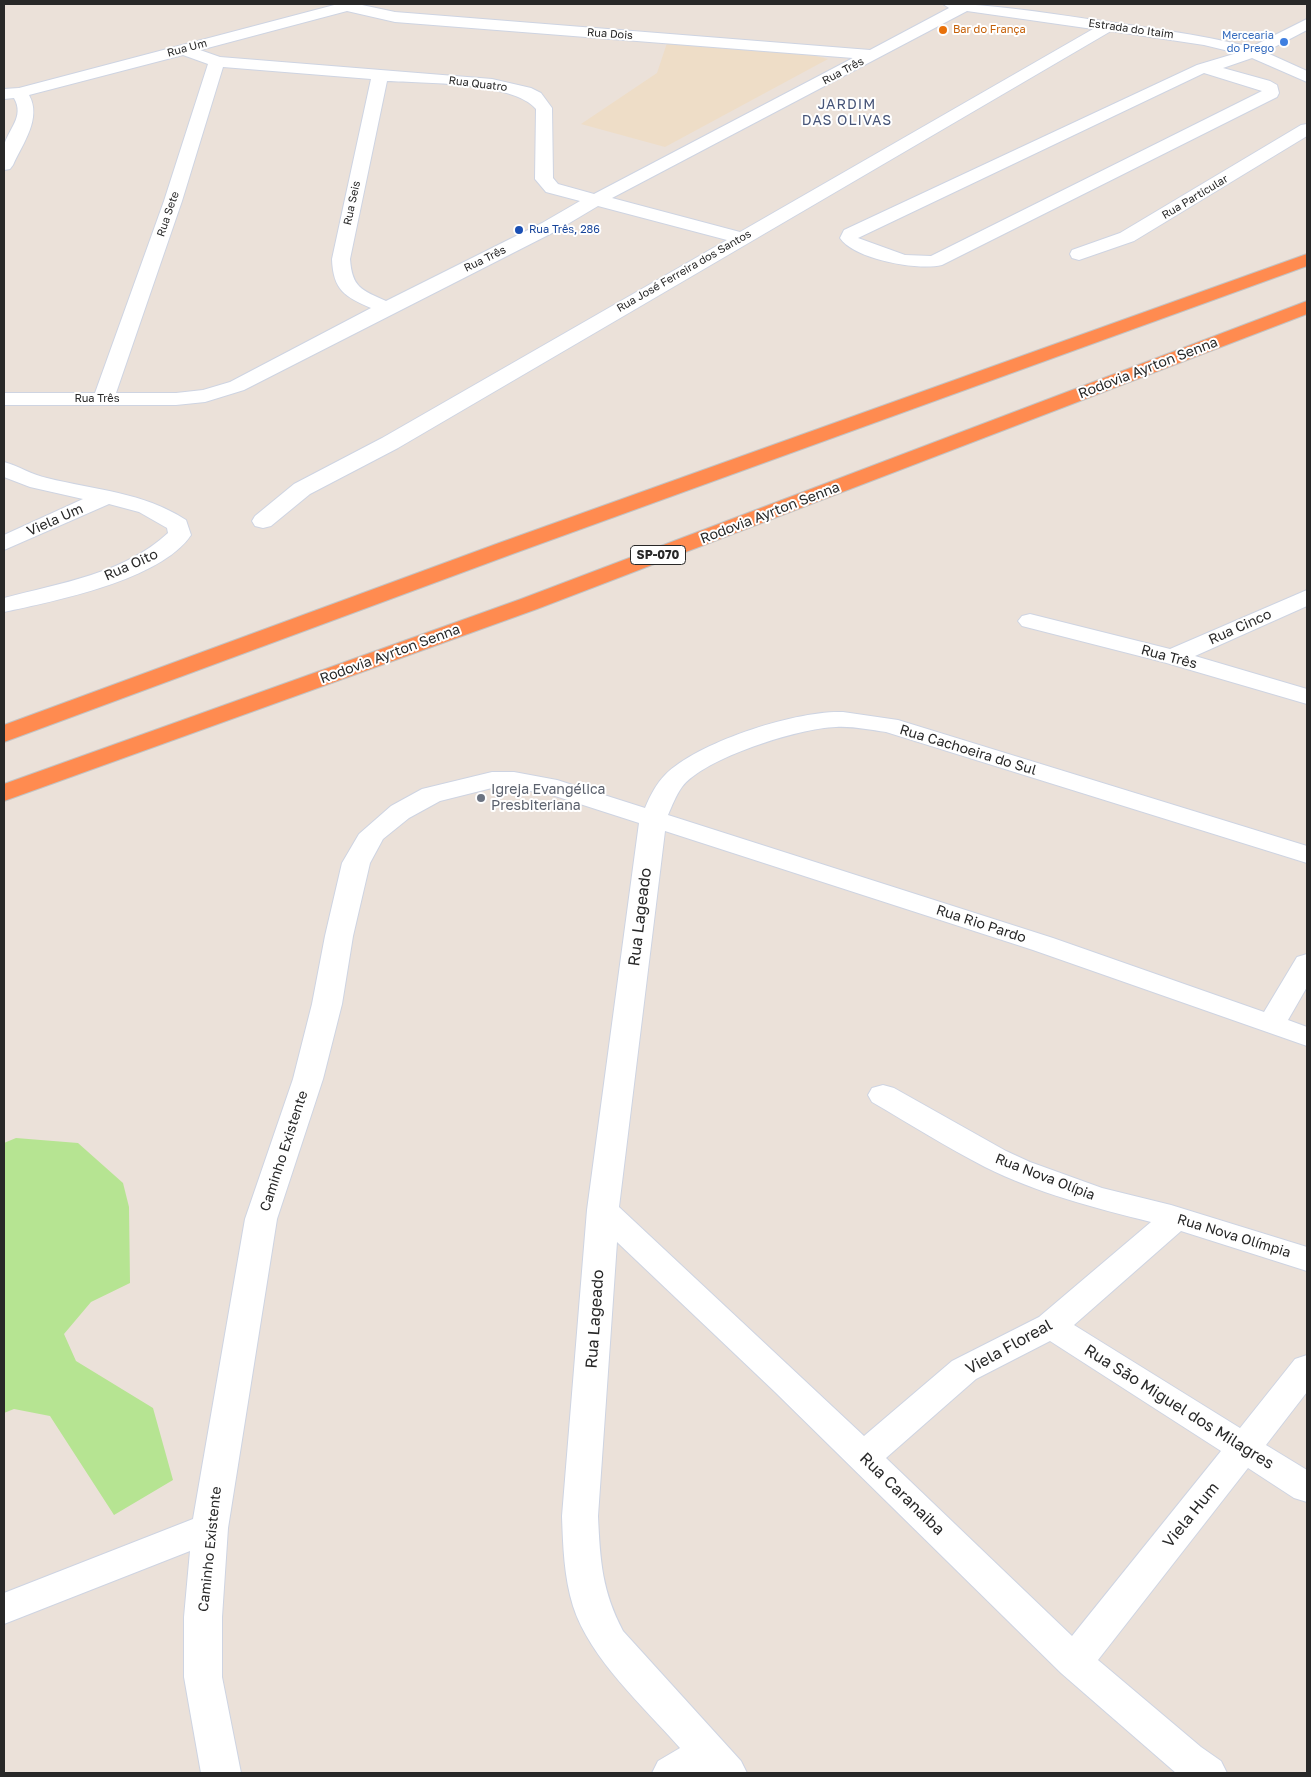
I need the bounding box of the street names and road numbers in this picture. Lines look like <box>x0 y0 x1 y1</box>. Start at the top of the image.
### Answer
street label: Estrada do Itaim <box>1088 16 1174 42</box>
street label: Rua Dois <box>587 26 633 42</box>
street label: Rua Um <box>166 36 208 60</box>
street label: Rua Três <box>820 55 866 87</box>
street label: Rua Quatro <box>448 74 508 94</box>
street label: Rua Particular <box>1160 172 1230 222</box>
street label: Rua Seis <box>341 180 363 226</box>
street label: Rua Sete <box>154 190 182 238</box>
street label: Rua José Ferreira dos Santos <box>614 227 754 315</box>
street label: Rua Três <box>462 243 508 275</box>
street label: Rodovia Ayrton Senna <box>1076 334 1220 402</box>
street label: Rua Três <box>74 392 120 406</box>
street label: Rodovia Ayrton Senna <box>698 479 842 547</box>
street label: Viela Um <box>24 500 86 540</box>
street label: Rua Oito <box>101 546 161 584</box>
road number: SP-070 <box>630 546 686 564</box>
street label: Rua Cinco <box>1206 606 1274 648</box>
street label: Rodovia Ayrton Senna <box>318 621 462 687</box>
street label: Rua Três <box>1139 641 1199 673</box>
street label: Rua Cachoeira do Sul <box>898 721 1038 779</box>
street label: Rua Lageado <box>624 867 656 967</box>
street label: Rua Rio Pardo <box>934 902 1028 946</box>
street label: Caminho Existente <box>257 1088 311 1214</box>
street label: Rua Nova Olípia <box>993 1150 1097 1204</box>
street label: Rua Nova Olímpia <box>1175 1211 1293 1261</box>
street label: Rua Lageado <box>582 1269 608 1369</box>
street label: Viela Floreal <box>962 1315 1056 1379</box>
street label: Rua São Miguel dos Milagres <box>1081 1341 1277 1473</box>
street label: Rua Caranaiba <box>856 1449 948 1539</box>
street label: Viela Hum <box>1159 1478 1223 1552</box>
street label: Caminho Existente <box>195 1485 225 1613</box>

